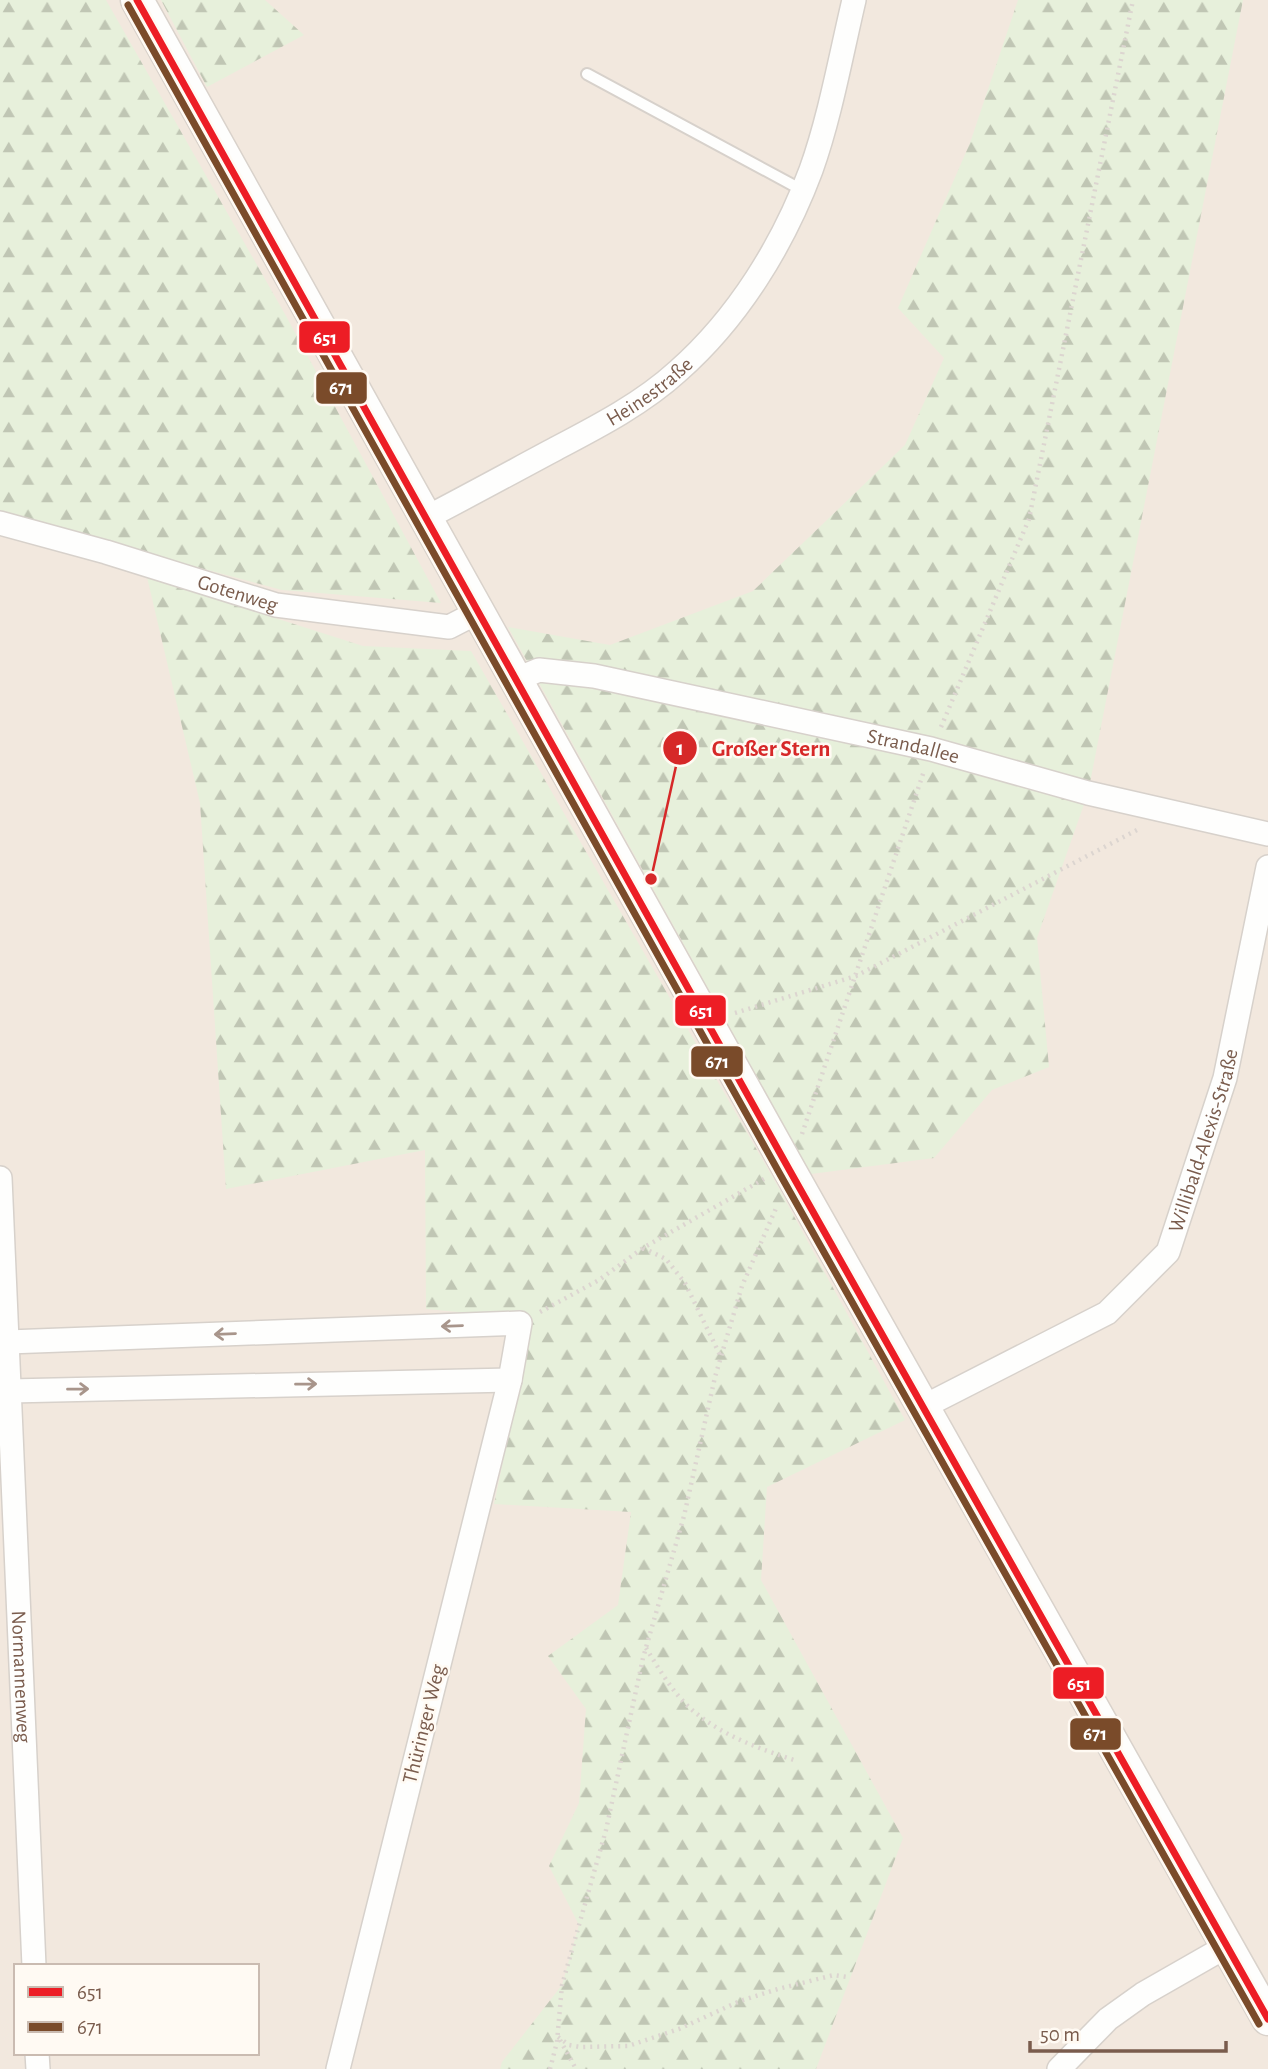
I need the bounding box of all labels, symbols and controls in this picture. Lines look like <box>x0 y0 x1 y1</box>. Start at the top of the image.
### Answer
line badge: 651 <box>298 320 351 354</box>
text: 651 <box>313 329 337 348</box>
street label: Heinestraße <box>603 353 696 430</box>
line badge: 671 <box>315 371 368 405</box>
text: 671 <box>329 379 353 398</box>
street label: Gotenweg <box>195 571 281 616</box>
street label: Strandallee <box>865 725 962 767</box>
callout: Großer Stern <box>662 726 844 770</box>
text: 1 <box>676 738 684 759</box>
text: Großer Stern <box>712 738 830 761</box>
line badge: 651 <box>674 994 727 1027</box>
text: 651 <box>689 1002 713 1021</box>
line badge: 671 <box>690 1045 744 1078</box>
street label: Willibald-Alexis-Straße <box>1165 1047 1241 1235</box>
text: 671 <box>705 1053 729 1072</box>
one-way arrow <box>441 1319 464 1332</box>
one-way arrow <box>214 1328 237 1341</box>
one-way arrow <box>294 1378 317 1391</box>
one-way arrow <box>66 1383 89 1396</box>
street label: Normannenweg <box>8 1610 35 1744</box>
street label: Thüringer Weg <box>399 1662 449 1786</box>
line badge: 651 <box>1052 1666 1105 1700</box>
text: 651 <box>1067 1675 1091 1694</box>
line badge: 671 <box>1069 1717 1122 1751</box>
text: 671 <box>1083 1725 1107 1744</box>
legend <box>14 1964 259 2055</box>
text: 651 <box>77 1982 103 2003</box>
scale bar <box>1030 2010 1226 2054</box>
text: 671 <box>77 2017 103 2038</box>
text: 50 m <box>1040 2024 1080 2045</box>

